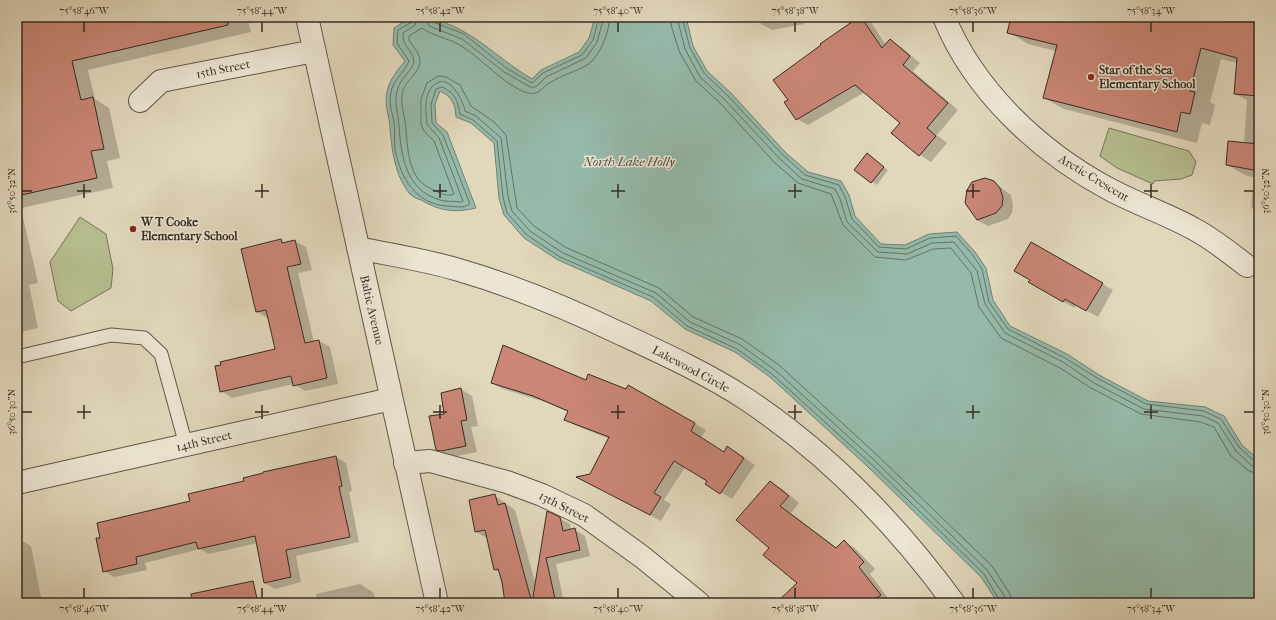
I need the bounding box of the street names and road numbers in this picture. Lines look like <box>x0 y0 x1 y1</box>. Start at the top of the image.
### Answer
street label: 15th Street <box>195 57 252 81</box>
street label: Arctic Crescent <box>1055 151 1132 205</box>
street label: Baltic Avenue <box>357 274 387 346</box>
street label: Lakewood Circle <box>650 343 732 395</box>
street label: 14th Street <box>175 428 234 454</box>
street label: 13th Street <box>537 488 592 526</box>

